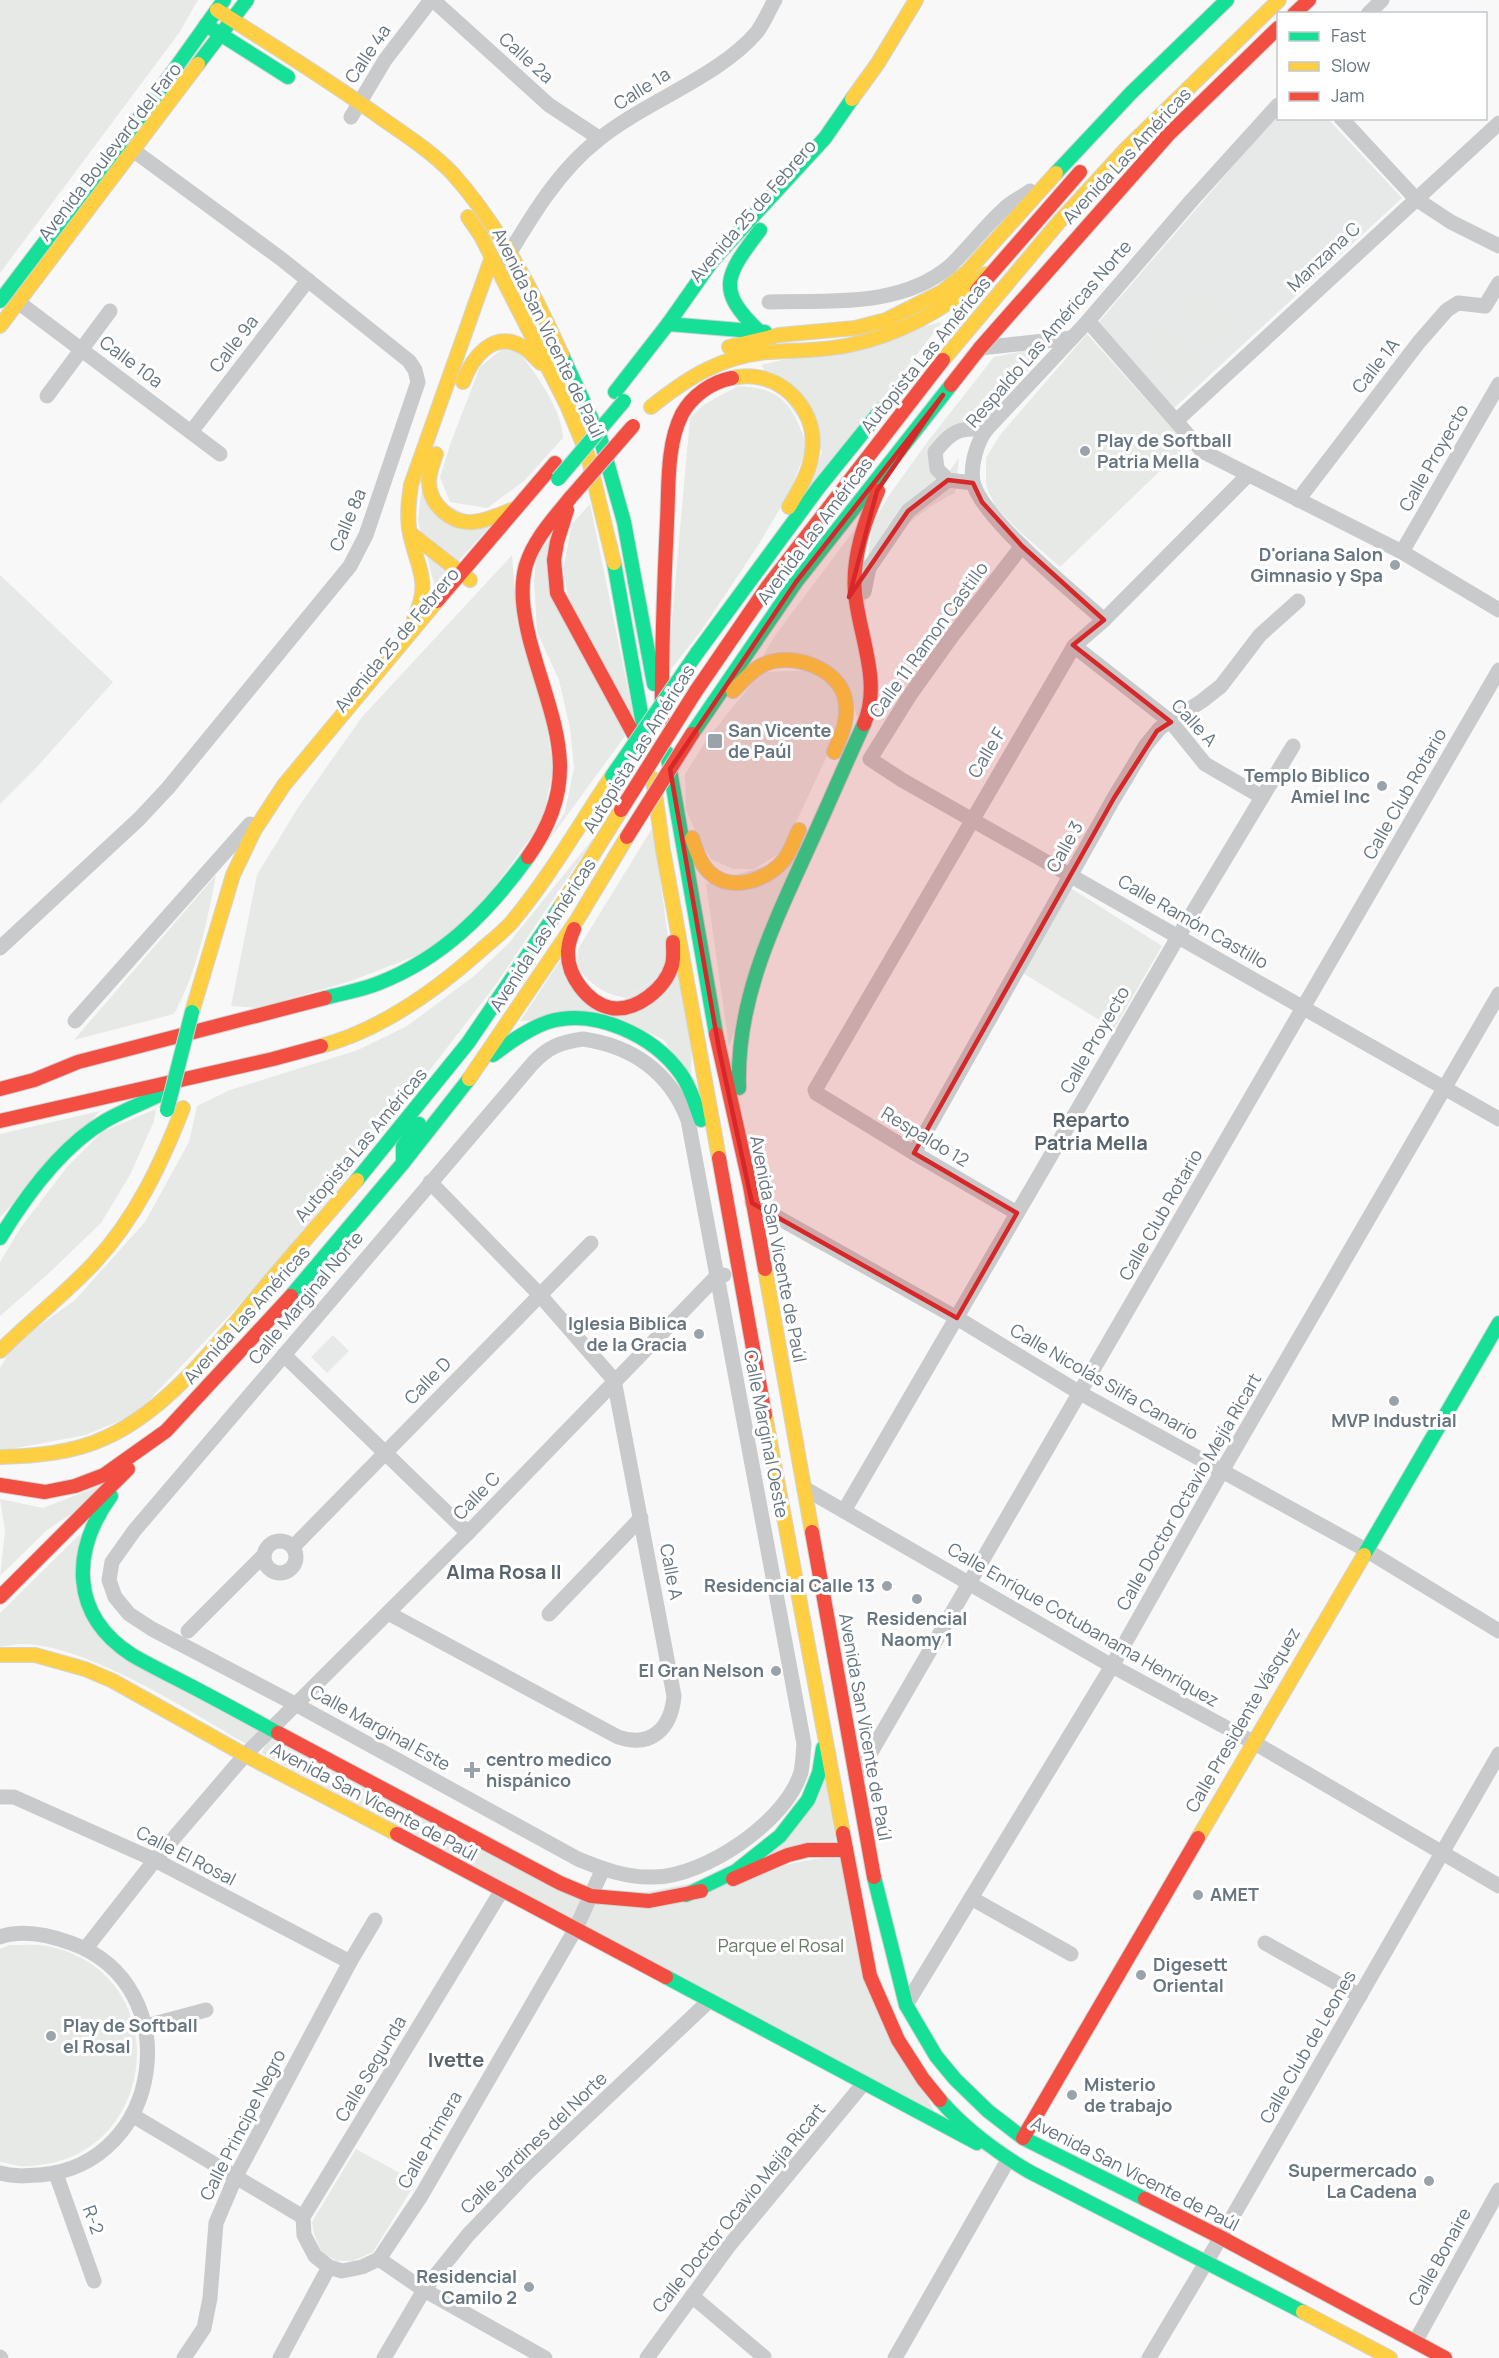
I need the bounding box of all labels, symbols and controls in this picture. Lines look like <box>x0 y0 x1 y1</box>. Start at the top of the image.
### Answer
legend <box>1277 12 1487 120</box>
street label: Calle 4a <box>339 19 396 88</box>
text: Fast <box>1331 23 1366 47</box>
street label: Calle 2a <box>494 26 559 88</box>
text: Slow <box>1331 53 1371 77</box>
street label: Avenida Boulevard del Faro <box>32 58 186 245</box>
street label: Calle 1a <box>609 61 674 115</box>
street label: Avenida Las Américas <box>1057 82 1196 229</box>
text: Jam <box>1331 83 1365 107</box>
street label: Avenida 25 de Febrero <box>684 134 821 287</box>
street label: Manzana C <box>1281 216 1365 296</box>
street label: Avenida San Vicente de Paúl <box>488 224 610 442</box>
street label: Respaldo Las Américas Norte <box>960 235 1136 432</box>
street label: Autopista Las Américas <box>855 271 996 437</box>
street label: Calle 9a <box>203 310 263 377</box>
street label: Calle 10a <box>95 330 168 393</box>
street label: Calle 1A <box>1346 332 1405 398</box>
street label: Calle Proyecto <box>1393 400 1474 515</box>
place label: Play de Softball Patria Mella <box>1097 428 1232 473</box>
marker: Play de Softball Patria Mella <box>1078 444 1092 458</box>
street label: Avenida Las Américas <box>751 452 877 609</box>
street label: Calle 8a <box>323 485 371 555</box>
place label: D'oriana Salon Gimnasio y Spa <box>1250 542 1383 587</box>
street label: Calle 11 Ramon Castillo <box>863 557 993 722</box>
marker: D'oriana Salon Gimnasio y Spa <box>1388 558 1402 572</box>
street label: Avenida 25 de Febrero <box>329 562 464 717</box>
street label: Autopista Las Américas <box>577 660 700 837</box>
street label: Calle A <box>1167 693 1223 752</box>
place label: San Vicente de Paúl <box>728 718 831 763</box>
street label: Calle F <box>962 723 1010 782</box>
street label: Calle Club Rotario <box>1357 723 1452 864</box>
marker: San Vicente de Paúl <box>706 732 724 750</box>
place label: Templo Biblico Amiel Inc <box>1244 763 1370 808</box>
marker: Templo Biblico Amiel Inc <box>1375 779 1389 793</box>
street label: Calle 3 <box>1040 816 1088 877</box>
street label: Avenida Las Américas <box>484 853 601 1016</box>
street label: Calle Ramón Castillo <box>1114 868 1273 974</box>
street label: Calle Proyecto <box>1054 982 1135 1097</box>
street label: Autopista Las Américas <box>289 1062 432 1226</box>
street label: Respaldo 12 <box>877 1101 974 1172</box>
district label: Reparto Patria Mella <box>1034 1106 1148 1156</box>
street label: Avenida San Vicente de Paúl <box>745 1133 813 1364</box>
street label: Calle Club Rotario <box>1113 1144 1208 1285</box>
street label: Calle Marginal Norte <box>242 1226 368 1369</box>
street label: Avenida Las Américas <box>178 1240 315 1389</box>
place label: Iglesia Biblica de la Gracia <box>568 1311 687 1356</box>
street label: Calle Nicolás Silfa Canario <box>1006 1317 1203 1445</box>
marker: Iglesia Biblica de la Gracia <box>692 1327 706 1341</box>
street label: Calle Marginal Oeste <box>739 1348 795 1520</box>
street label: Calle D <box>399 1351 456 1409</box>
street label: Calle Doctor Octavio Mejía Ricart <box>1110 1368 1266 1615</box>
marker: MVP Industrial <box>1387 1394 1401 1408</box>
place label: MVP Industrial <box>1331 1408 1457 1432</box>
street label: Calle C <box>447 1466 505 1525</box>
street label: Calle Enrique Cotubanama Henriquez <box>943 1536 1224 1712</box>
street label: Calle A <box>655 1542 689 1603</box>
district label: Alma Rosa II <box>446 1558 562 1585</box>
place label: Residencial Calle 13 <box>704 1573 875 1597</box>
marker: Residencial Calle 13 <box>880 1579 894 1593</box>
marker: Residencial Naomy 1 <box>910 1592 924 1606</box>
place label: Residencial Naomy 1 <box>867 1606 967 1651</box>
street label: Avenida San Vicente de Paúl <box>834 1611 898 1843</box>
street label: Calle Presidente Vásquez <box>1179 1622 1305 1817</box>
place label: El Gran Nelson <box>639 1658 764 1682</box>
marker: El Gran Nelson <box>769 1664 783 1678</box>
street label: Calle Marginal Este <box>306 1679 455 1776</box>
street label: Avenida San Vicente de Paúl <box>267 1736 482 1866</box>
place label: centro medico hispánico <box>486 1747 612 1792</box>
marker: centro medico hispánico <box>463 1761 481 1779</box>
street label: Calle El Rosal <box>132 1820 240 1891</box>
place label: AMET <box>1210 1882 1259 1906</box>
marker: AMET <box>1191 1888 1205 1902</box>
park label: Parque el Rosal <box>718 1933 844 1957</box>
place label: Digesett Oriental <box>1153 1952 1228 1997</box>
street label: Calle Club de Leones <box>1253 1966 1361 2127</box>
marker: Digesett Oriental <box>1134 1968 1148 1982</box>
street label: Calle Segunda <box>329 2011 411 2126</box>
place label: Play de Softball el Rosal <box>63 2013 198 2058</box>
marker: Play de Softball el Rosal <box>44 2029 58 2043</box>
street label: Calle Principe Negro <box>194 2045 291 2204</box>
district label: Ivette <box>428 2046 484 2073</box>
street label: Calle Jardines del Norte <box>455 2066 612 2219</box>
place label: Misterio de trabajo <box>1084 2072 1172 2117</box>
street label: Calle Primera <box>392 2086 467 2193</box>
marker: Misterio de trabajo <box>1065 2088 1079 2102</box>
street label: Calle Doctor Ocavio Mejía Ricart <box>646 2098 830 2317</box>
street label: Avenida San Vicente de Paúl <box>1027 2110 1244 2236</box>
place label: Supermercado La Cadena <box>1288 2158 1417 2203</box>
marker: Supermercado La Cadena <box>1422 2174 1436 2188</box>
street label: R-2 <box>78 2202 110 2237</box>
street label: Calle Bonaire <box>1402 2203 1476 2310</box>
place label: Residencial Camilo 2 <box>416 2264 517 2309</box>
marker: Residencial Camilo 2 <box>522 2280 536 2294</box>

